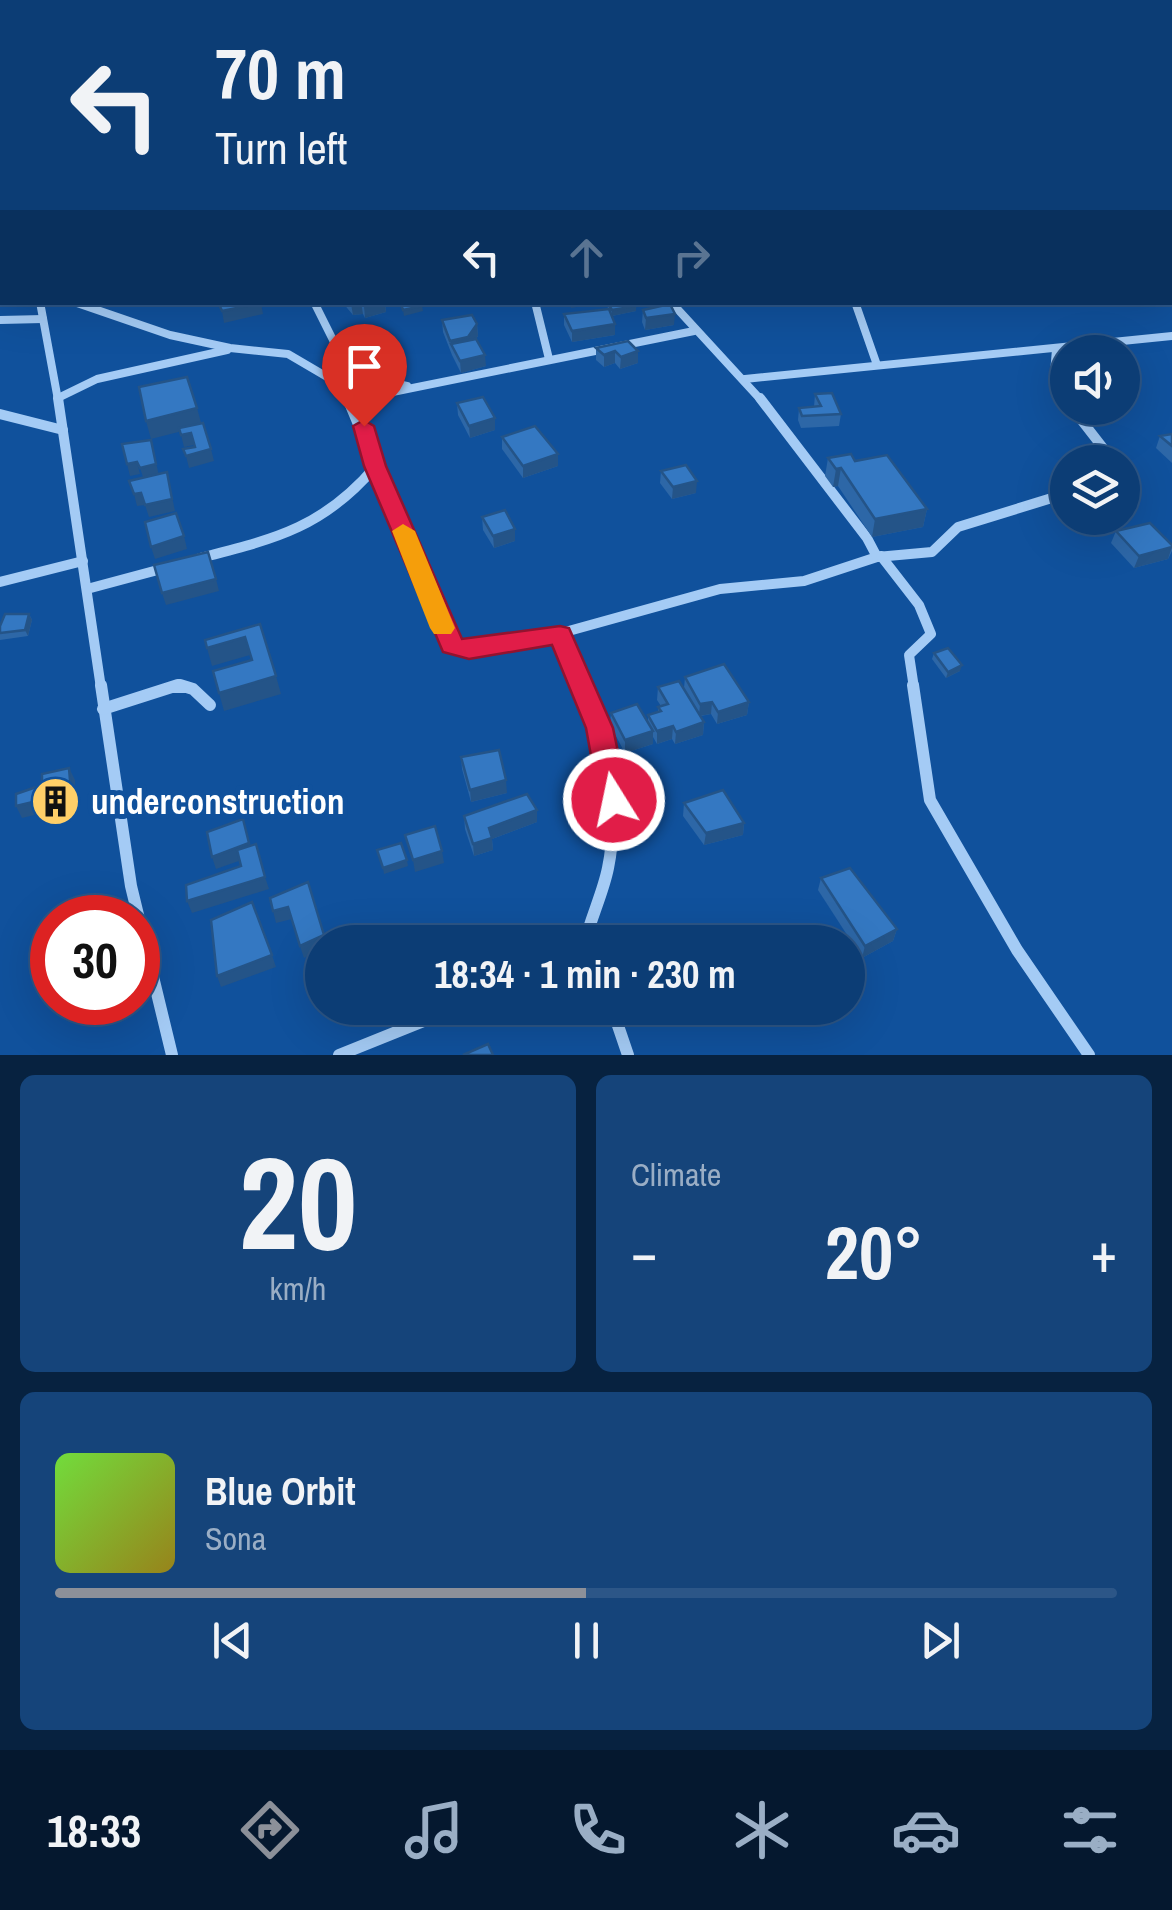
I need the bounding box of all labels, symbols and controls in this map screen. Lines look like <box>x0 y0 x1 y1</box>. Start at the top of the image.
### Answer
text: 70 m <box>215 27 346 121</box>
icon: left <box>50 40 180 170</box>
text: Turn left <box>215 117 347 178</box>
icon: left <box>454 230 509 285</box>
icon: ahead <box>559 230 614 285</box>
icon: right <box>664 230 719 285</box>
pin <box>322 324 407 427</box>
map controls <box>1050 335 1140 535</box>
button: sound <box>1050 335 1140 425</box>
icon: arrive <box>337 339 392 394</box>
button: layers <box>1050 445 1140 535</box>
position arrow <box>562 748 666 852</box>
building icon: underconstruction <box>30 775 82 827</box>
place label: underconstruction <box>91 778 345 825</box>
speed limit sign: 30 <box>30 895 160 1025</box>
text: 18:34 · 1 min · 230 m <box>434 949 736 1000</box>
text: 20 <box>239 1114 357 1290</box>
text: Climate <box>631 1153 721 1196</box>
text: 20° <box>825 1201 923 1302</box>
text: − <box>631 1215 657 1289</box>
text: + <box>1091 1215 1117 1289</box>
text: km/h <box>270 1267 326 1310</box>
text: Blue Orbit <box>205 1466 356 1517</box>
text: Sona <box>205 1517 266 1560</box>
icon: previous <box>205 1613 260 1668</box>
icon: pause <box>559 1613 614 1668</box>
icon: next <box>913 1613 968 1668</box>
icon: directions <box>235 1795 305 1865</box>
icon: music <box>399 1795 469 1865</box>
icon: phone <box>563 1795 633 1865</box>
icon: climate <box>727 1795 797 1865</box>
icon: car <box>891 1795 961 1865</box>
icon: filters <box>1055 1795 1125 1865</box>
text: 18:33 <box>47 1800 141 1861</box>

